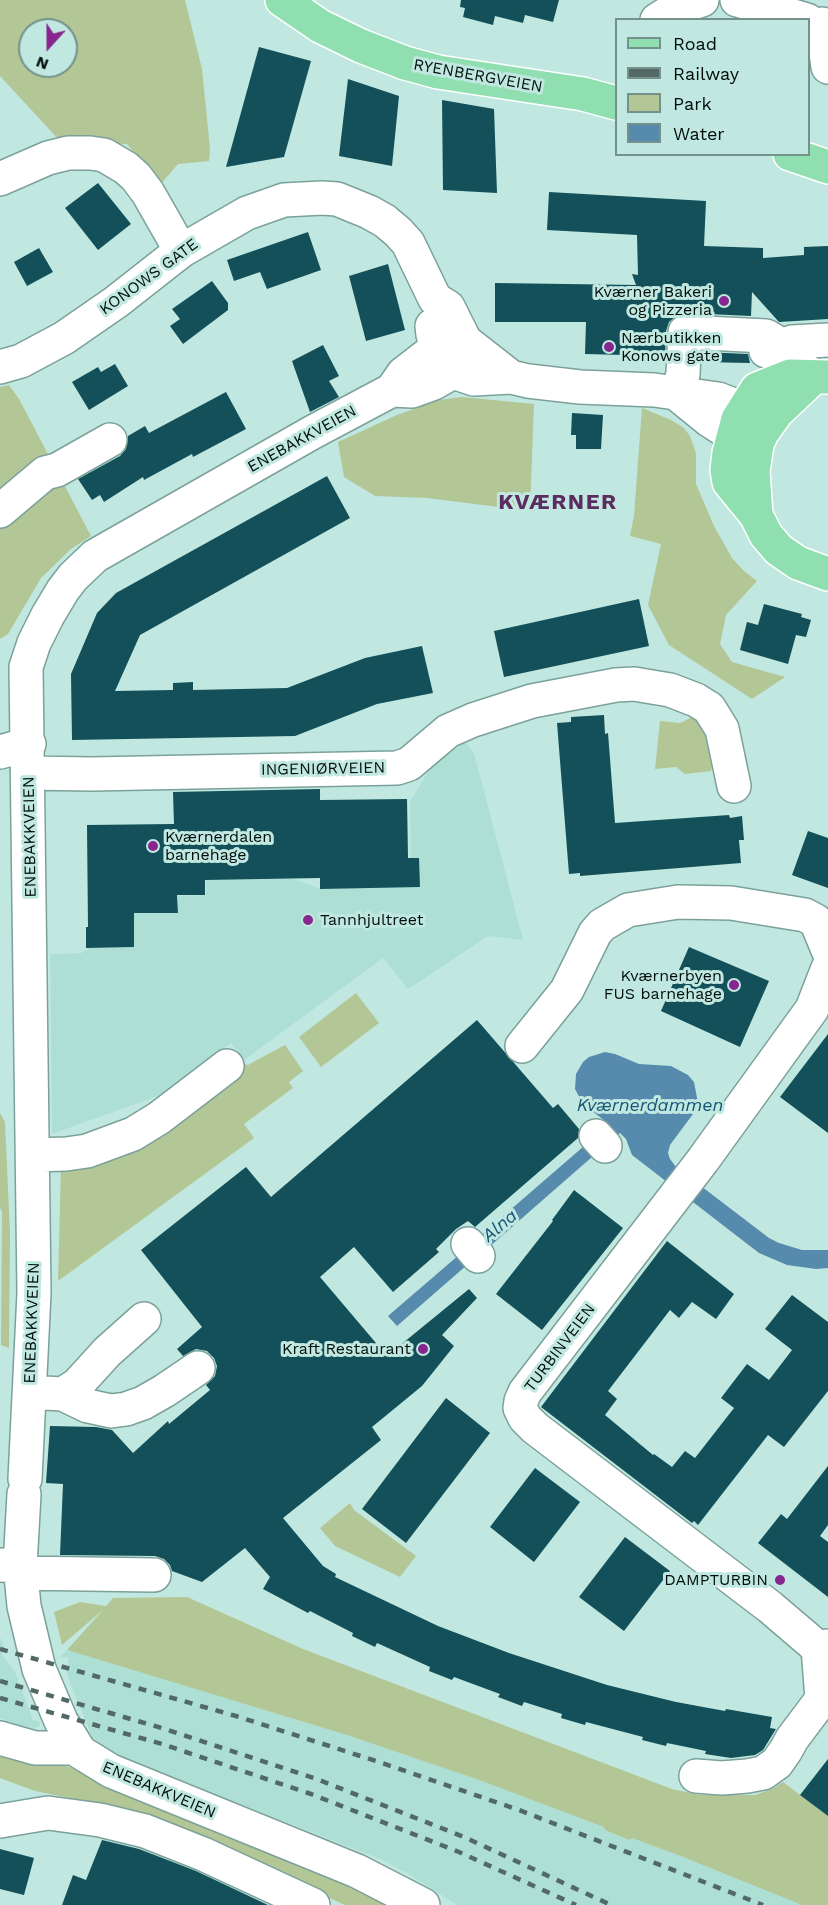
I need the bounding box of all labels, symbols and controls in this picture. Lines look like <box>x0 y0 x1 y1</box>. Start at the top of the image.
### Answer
north arrow <box>18 18 78 78</box>
legend <box>615 18 810 156</box>
text: Road <box>673 33 717 54</box>
text: N <box>33 52 51 74</box>
street label: RYENBERGVEIEN <box>412 55 544 97</box>
text: Railway <box>673 63 739 84</box>
text: Park <box>673 93 712 114</box>
text: Water <box>673 123 725 144</box>
street label: KONOWS GATE <box>96 235 202 319</box>
place label: Kværner Bakeri og Pizzeria <box>594 282 712 320</box>
marker: Kværner Bakeri og Pizzeria <box>717 294 731 308</box>
place label: Nærbutikken Konows gate <box>621 328 721 366</box>
marker: Nærbutikken Konows gate <box>602 340 616 354</box>
street label: ENEBAKKVEIEN <box>244 401 360 477</box>
district label: KVÆRNER <box>498 490 618 516</box>
street label: INGENIØRVEIEN <box>261 758 385 780</box>
street label: ENEBAKKVEIEN <box>19 776 41 898</box>
place label: Kværnerdalen barnehage <box>165 827 272 865</box>
marker: Kværnerdalen barnehage <box>146 839 160 853</box>
place label: Tannhjultreet <box>320 910 423 930</box>
marker: Tannhjultreet <box>301 913 315 927</box>
place label: Kværnerbyen FUS barnehage <box>604 966 722 1004</box>
marker: Kværnerbyen FUS barnehage <box>727 978 741 992</box>
water label: Kværnerdammen <box>577 1095 723 1117</box>
water label: Alna <box>478 1205 522 1247</box>
street label: ENEBAKKVEIEN <box>20 1262 44 1384</box>
street label: TURBINVEIEN <box>520 1300 600 1396</box>
place label: Kraft Restaurant <box>282 1339 411 1359</box>
marker: Kraft Restaurant <box>416 1342 430 1356</box>
place label: DAMPTURBIN <box>664 1570 768 1590</box>
marker: DAMPTURBIN <box>773 1573 787 1587</box>
street label: ENEBAKKVEIEN <box>99 1757 219 1823</box>

